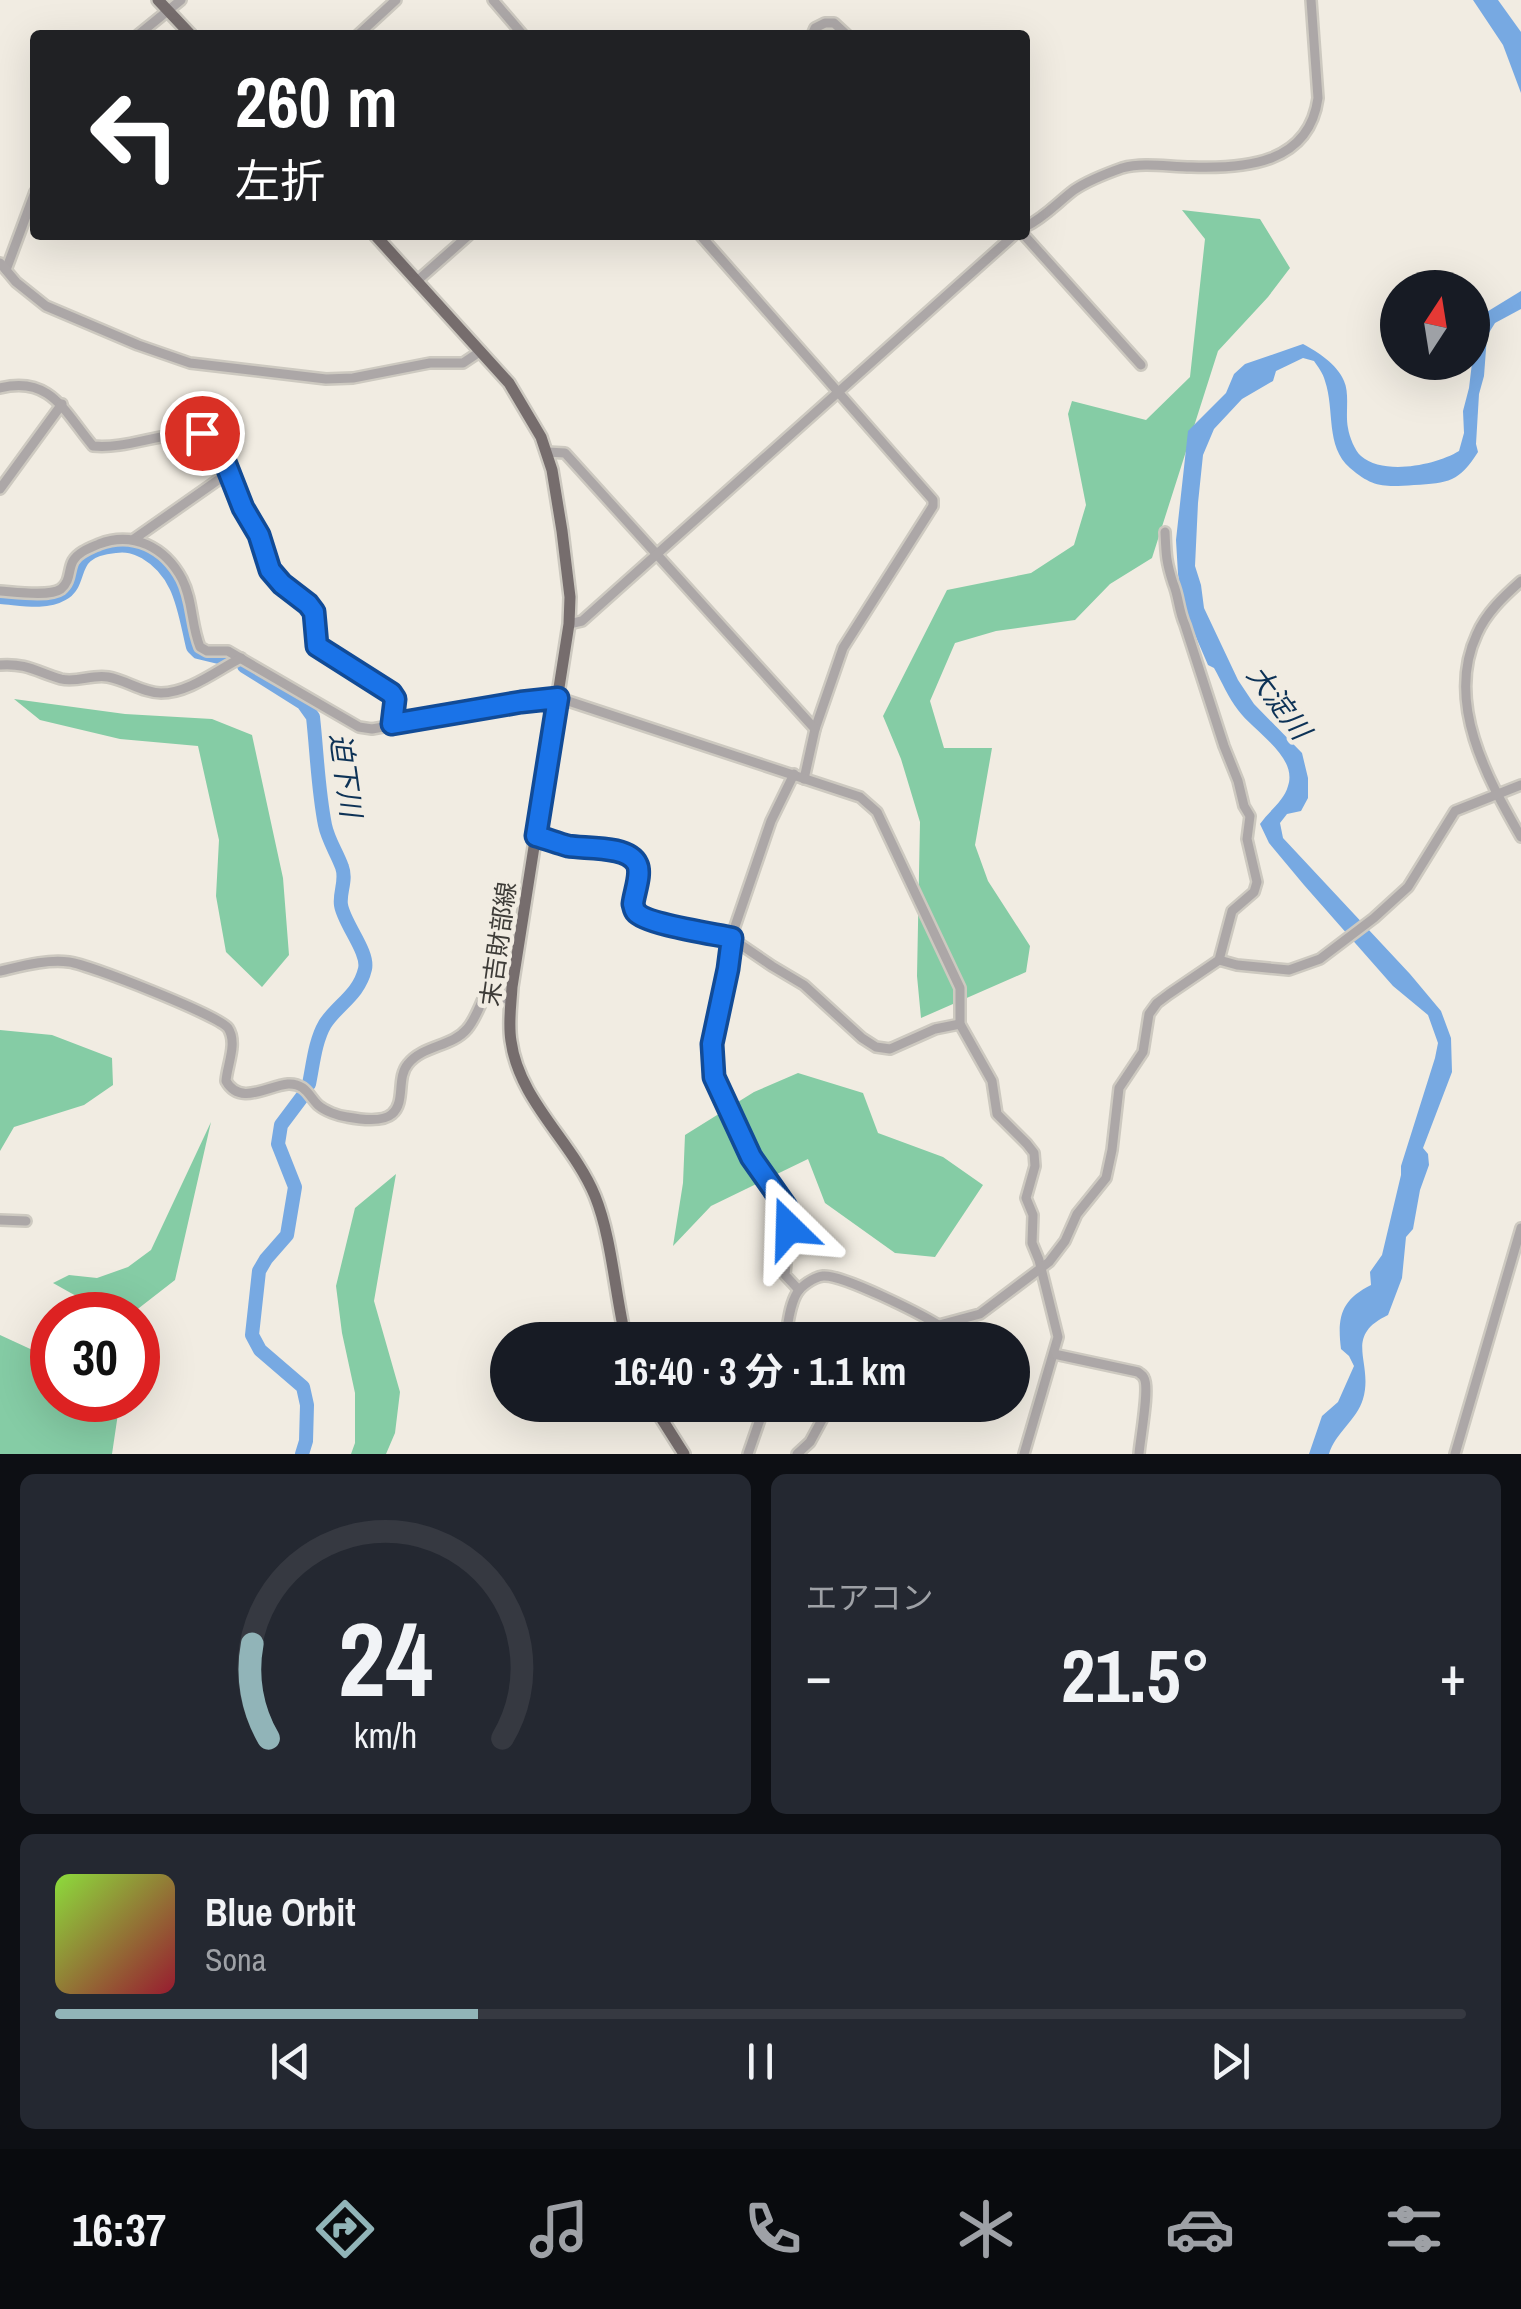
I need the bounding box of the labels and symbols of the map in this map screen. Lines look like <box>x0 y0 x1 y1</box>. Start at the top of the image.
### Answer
north arrow <box>1380 270 1490 380</box>
pin <box>160 391 245 476</box>
water label: 大淀川 <box>1239 657 1321 749</box>
water label: 迫下川 <box>321 731 371 822</box>
street label: 末吉財部線 <box>472 880 524 1008</box>
position arrow <box>737 1176 841 1280</box>
speed limit sign: 30 <box>30 1292 160 1422</box>

